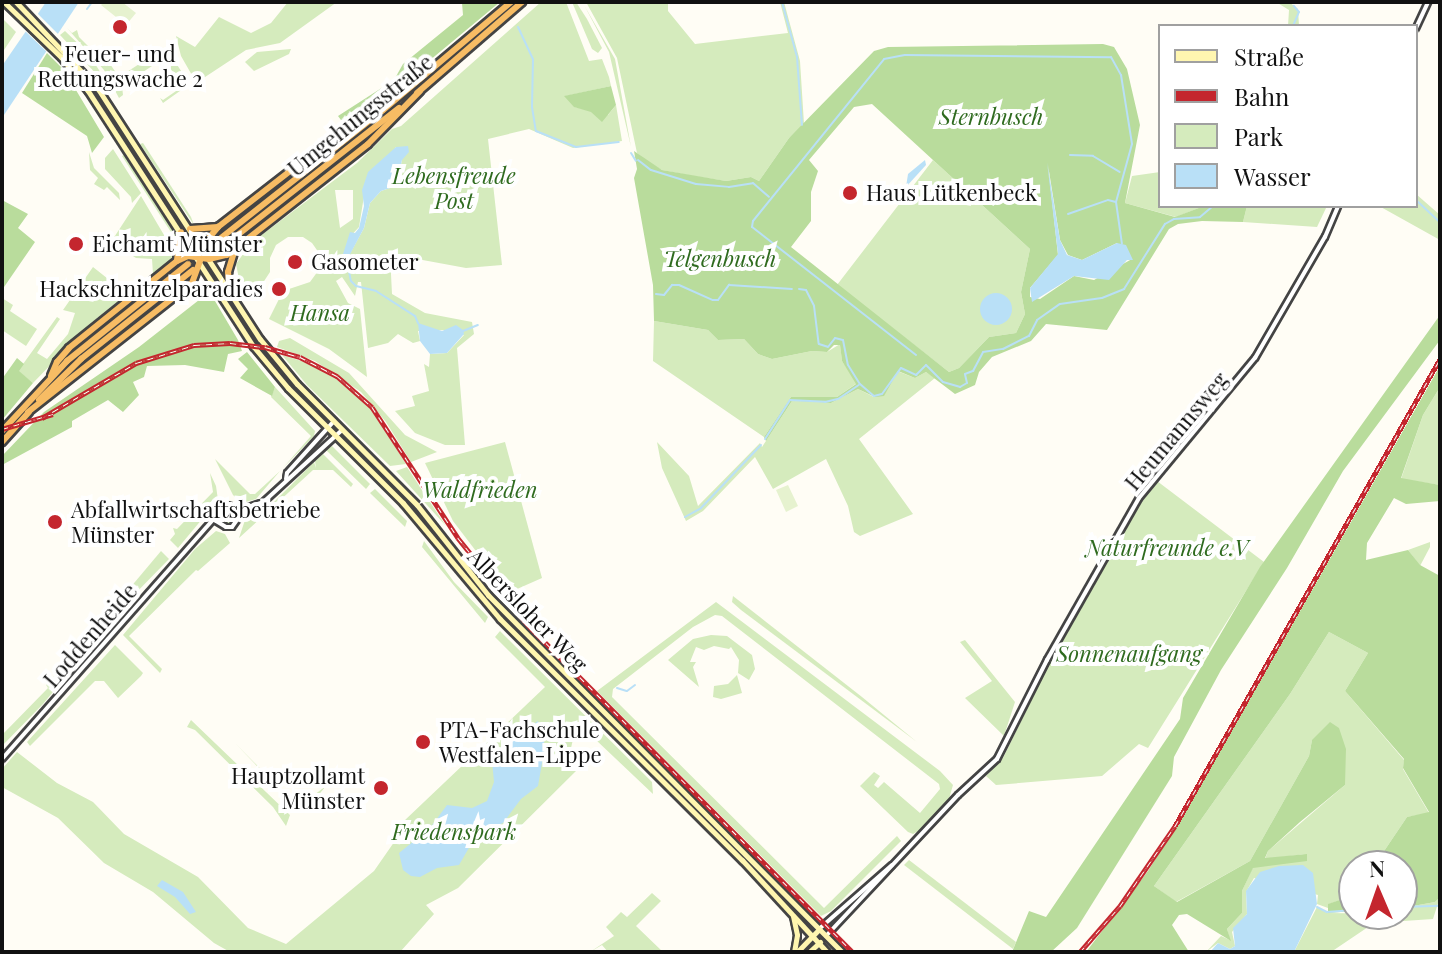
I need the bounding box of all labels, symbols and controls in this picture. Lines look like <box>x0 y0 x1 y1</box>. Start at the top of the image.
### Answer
marker: Feuer- und Rettungswache 2 <box>111 18 129 36</box>
legend <box>1158 24 1418 208</box>
place label: Feuer- und Rettungswache 2 <box>37 40 203 92</box>
text: Straße <box>1234 40 1304 72</box>
street label: Umgehungsstraße <box>282 48 438 182</box>
text: Bahn <box>1234 80 1289 112</box>
park label: Sternbusch <box>939 104 1043 130</box>
text: Park <box>1234 120 1283 152</box>
text: Wasser <box>1234 160 1311 192</box>
park label: Lebensfreude Post <box>392 162 516 214</box>
place label: Haus Lütkenbeck <box>866 180 1037 206</box>
marker: Haus Lütkenbeck <box>841 184 859 202</box>
place label: Eichamt Münster <box>92 231 263 257</box>
marker: Eichamt Münster <box>67 235 85 253</box>
park label: Telgenbusch <box>664 246 776 272</box>
place label: Gasometer <box>311 249 419 275</box>
marker: Gasometer <box>286 253 304 271</box>
place label: Hackschnitzelparadies <box>39 276 263 302</box>
marker: Hackschnitzelparadies <box>270 280 288 298</box>
park label: Hansa <box>290 300 350 326</box>
street label: Heumannsweg <box>1119 366 1233 496</box>
park label: Waldfrieden <box>423 477 537 503</box>
place label: Abfallwirtschaftsbetriebe Münster <box>71 496 321 548</box>
marker: Abfallwirtschaftsbetriebe Münster <box>46 513 64 531</box>
park label: Naturfreunde e.V <box>1086 535 1248 561</box>
street label: Albersloher Weg <box>462 543 594 677</box>
street label: Loddenheide <box>38 578 142 692</box>
park label: Sonnenaufgang <box>1056 641 1202 667</box>
place label: PTA-Fachschule Westfalen-Lippe <box>439 716 602 768</box>
marker: PTA-Fachschule Westfalen-Lippe <box>414 733 432 751</box>
place label: Hauptzollamt Münster <box>231 762 365 814</box>
marker: Hauptzollamt Münster <box>372 779 390 797</box>
park label: Friedenspark <box>392 819 516 845</box>
north arrow <box>1338 850 1418 930</box>
text: N <box>1369 853 1386 883</box>

